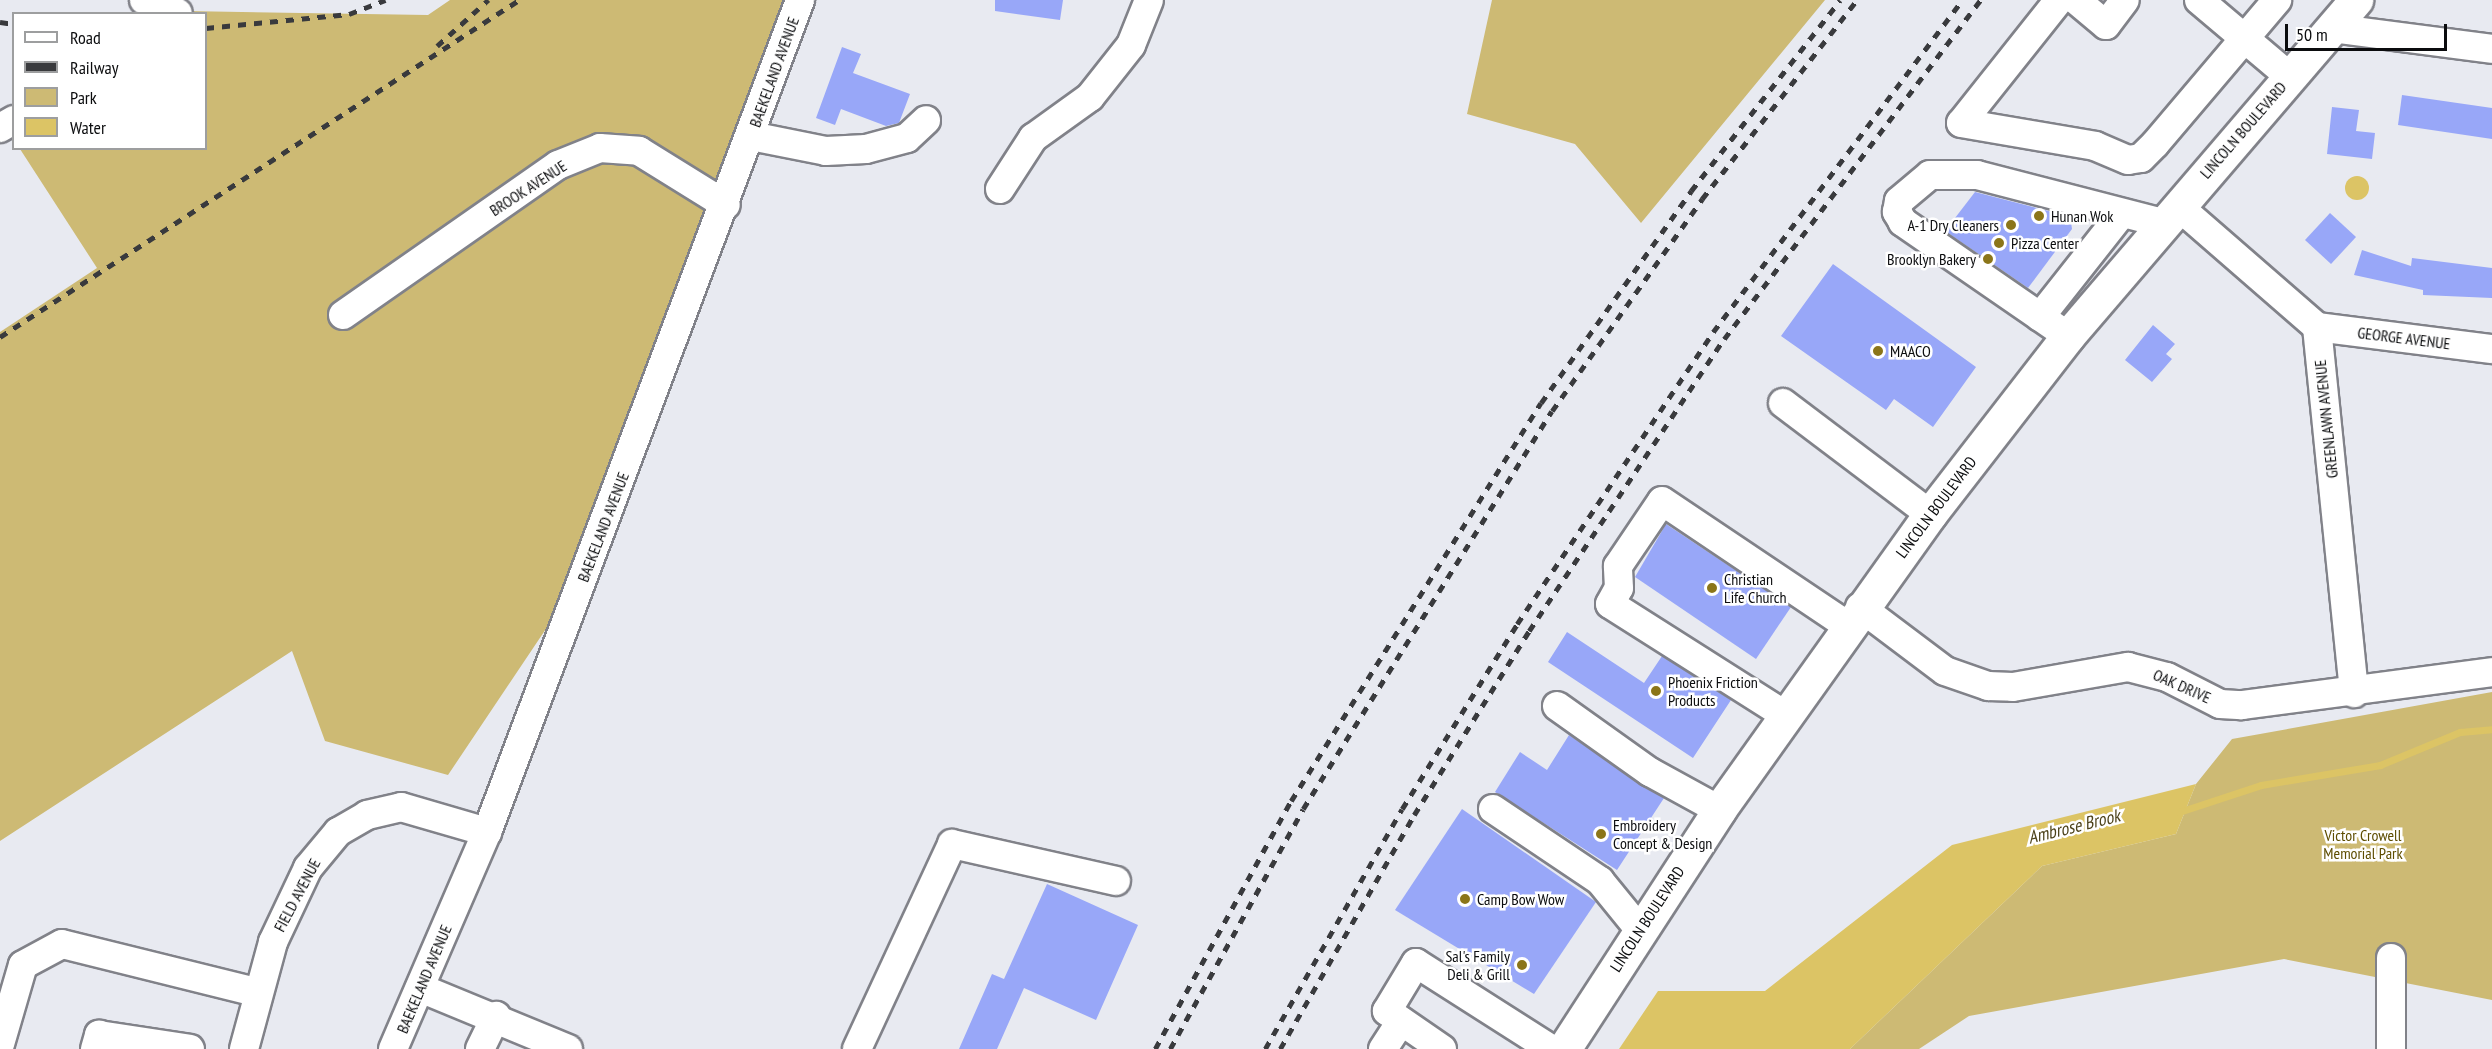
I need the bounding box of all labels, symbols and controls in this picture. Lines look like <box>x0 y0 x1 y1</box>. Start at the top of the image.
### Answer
legend <box>12 12 207 150</box>
scale bar <box>2288 12 2450 50</box>
street label: BAEKELAND AVENUE <box>745 14 803 130</box>
text: 50 m <box>2296 23 2328 46</box>
text: Road <box>70 26 101 49</box>
text: Railway <box>70 56 119 79</box>
street label: LINCOLN BOULEVARD <box>2196 78 2290 182</box>
text: Park <box>70 86 97 109</box>
text: Water <box>70 116 106 139</box>
street label: BROOK AVENUE <box>486 156 570 220</box>
place label: Hunan Wok <box>2051 206 2114 226</box>
marker: Hunan Wok <box>2032 209 2046 223</box>
place label: A-1 Dry Cleaners <box>1907 215 1999 235</box>
marker: A-1 Dry Cleaners <box>2004 218 2018 232</box>
place label: Pizza Center <box>2011 233 2079 253</box>
marker: Pizza Center <box>1992 236 2006 250</box>
place label: Brooklyn Bakery <box>1887 249 1976 269</box>
marker: Brooklyn Bakery <box>1981 252 1995 266</box>
street label: GEORGE AVENUE <box>2356 323 2452 353</box>
place label: MAACO <box>1890 341 1931 361</box>
marker: MAACO <box>1871 344 1885 358</box>
street label: GREENLAWN AVENUE <box>2310 359 2342 479</box>
street label: LINCOLN BOULEVARD <box>1892 453 1980 561</box>
street label: BAEKELAND AVENUE <box>573 469 633 585</box>
place label: Christian Life Church <box>1724 569 1787 607</box>
marker: Christian Life Church <box>1705 581 1719 595</box>
street label: OAK DRIVE <box>2150 665 2214 707</box>
place label: Phoenix Friction Products <box>1668 672 1758 710</box>
marker: Phoenix Friction Products <box>1649 684 1663 698</box>
water label: Ambrose Brook <box>2026 805 2122 849</box>
place label: Embroidery Concept & Design <box>1613 815 1712 853</box>
park label: Victor Crowell Memorial Park <box>2323 825 2403 863</box>
marker: Embroidery Concept & Design <box>1594 827 1608 841</box>
street label: FIELD AVENUE <box>270 855 324 935</box>
street label: LINCOLN BOULEVARD <box>1606 863 1688 975</box>
place label: Camp Bow Wow <box>1477 889 1565 909</box>
marker: Camp Bow Wow <box>1458 892 1472 906</box>
street label: BAEKELAND AVENUE <box>392 922 456 1036</box>
place label: Sal's Family Deli & Grill <box>1446 946 1510 984</box>
marker: Sal's Family Deli & Grill <box>1515 958 1529 972</box>

